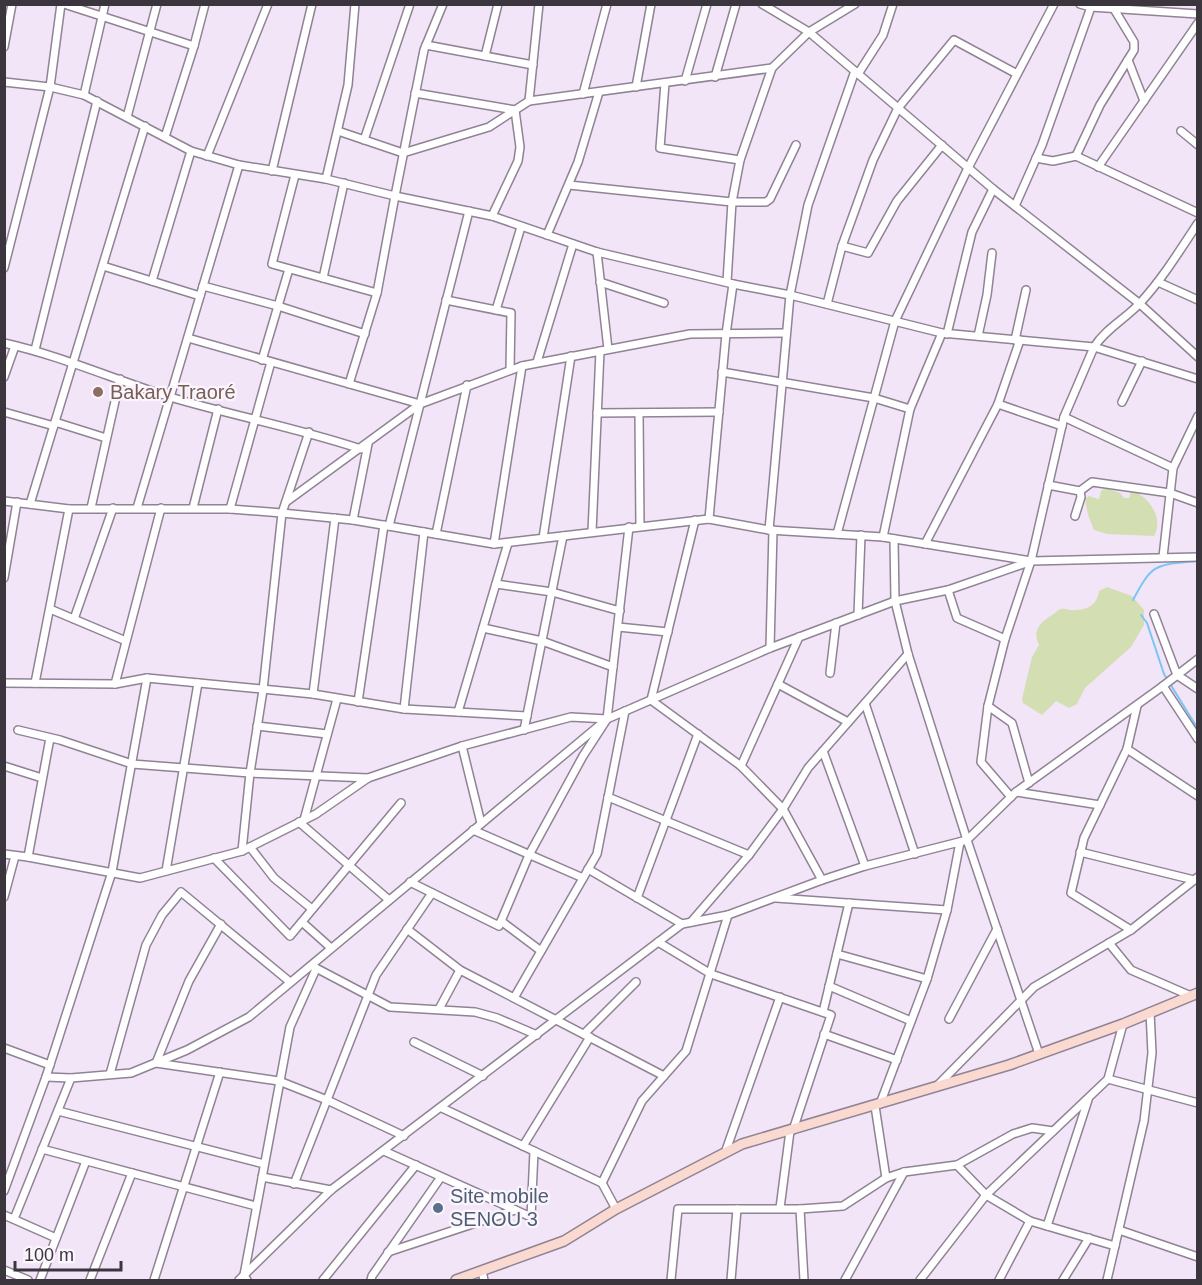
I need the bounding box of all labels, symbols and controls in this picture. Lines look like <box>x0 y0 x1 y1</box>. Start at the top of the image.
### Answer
place label: Bakary Traoré <box>110 381 236 403</box>
marker: Bakary Traoré <box>91 385 105 399</box>
place label: Site mobile SENOU 3 <box>450 1185 549 1230</box>
marker: Site mobile SENOU 3 <box>431 1201 445 1215</box>
scale bar <box>15 1234 122 1272</box>
text: 100 m <box>24 1245 74 1265</box>

